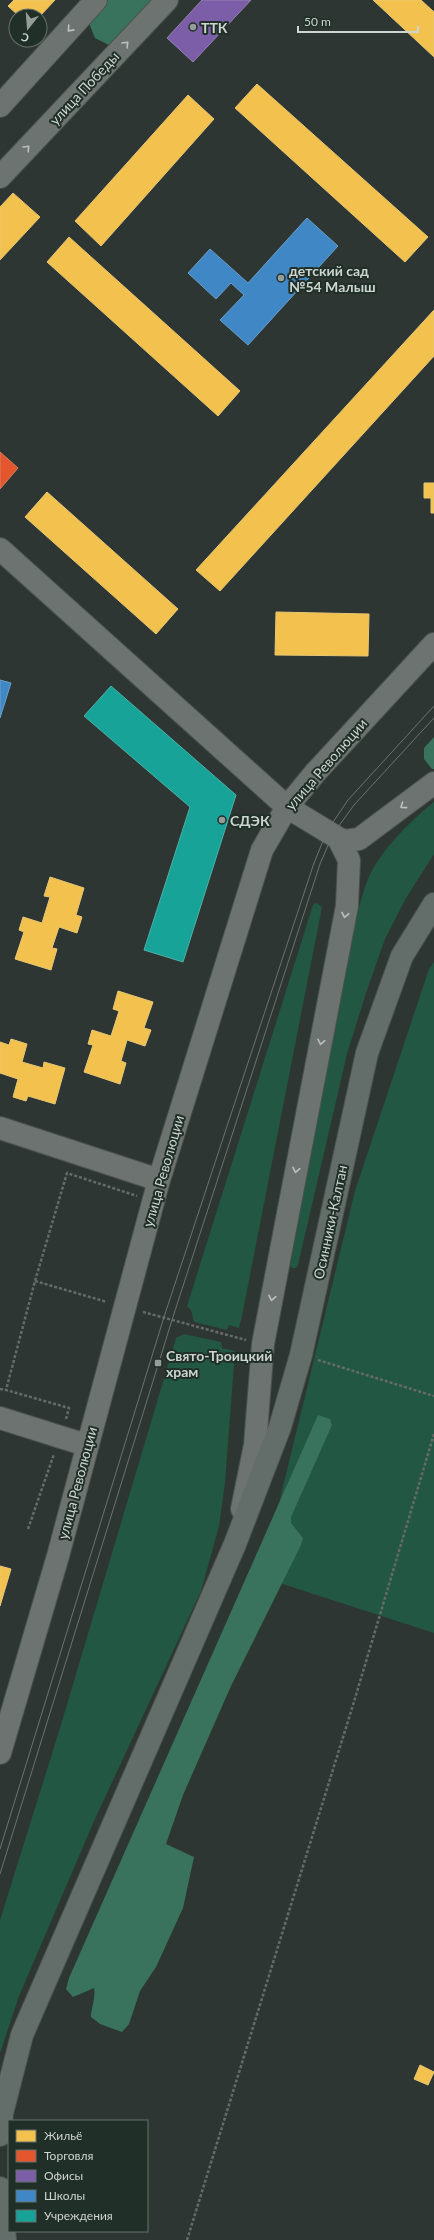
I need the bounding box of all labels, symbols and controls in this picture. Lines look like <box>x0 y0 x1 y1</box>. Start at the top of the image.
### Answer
north arrow <box>8 8 48 48</box>
scale bar <box>298 8 418 34</box>
text: 50 m <box>304 14 331 29</box>
place label: ТТК <box>201 19 228 36</box>
marker: ТТК <box>188 22 198 32</box>
one-way arrow <box>67 24 74 32</box>
text: С <box>19 31 30 45</box>
one-way arrow <box>121 41 129 49</box>
street label: улица Победы <box>46 48 122 128</box>
one-way arrow <box>22 145 30 153</box>
place label: детский сад №54 Малыш <box>289 262 376 295</box>
marker: детский сад №54 Малыш <box>276 273 286 283</box>
street label: улица Революции <box>282 715 370 813</box>
one-way arrow <box>400 801 407 808</box>
place label: СДЭК <box>230 812 270 829</box>
marker: СДЭК <box>217 815 227 825</box>
one-way arrow <box>341 912 350 918</box>
one-way arrow <box>317 1039 325 1046</box>
street label: улица Революции <box>139 1113 187 1229</box>
street label: Осинники-Калтан <box>310 1163 350 1281</box>
one-way arrow <box>293 1167 301 1173</box>
one-way arrow <box>268 1295 277 1301</box>
place label: Свято-Троицкий храм <box>166 1347 272 1380</box>
marker: Свято-Троицкий храм <box>153 1358 163 1368</box>
street label: улица Революции <box>54 1425 100 1541</box>
legend <box>8 2120 148 2232</box>
text: Жильё <box>44 2128 82 2143</box>
text: Торговля <box>44 2148 94 2163</box>
text: Офисы <box>44 2168 83 2183</box>
text: Школы <box>44 2188 85 2203</box>
text: Учреждения <box>44 2208 113 2223</box>

